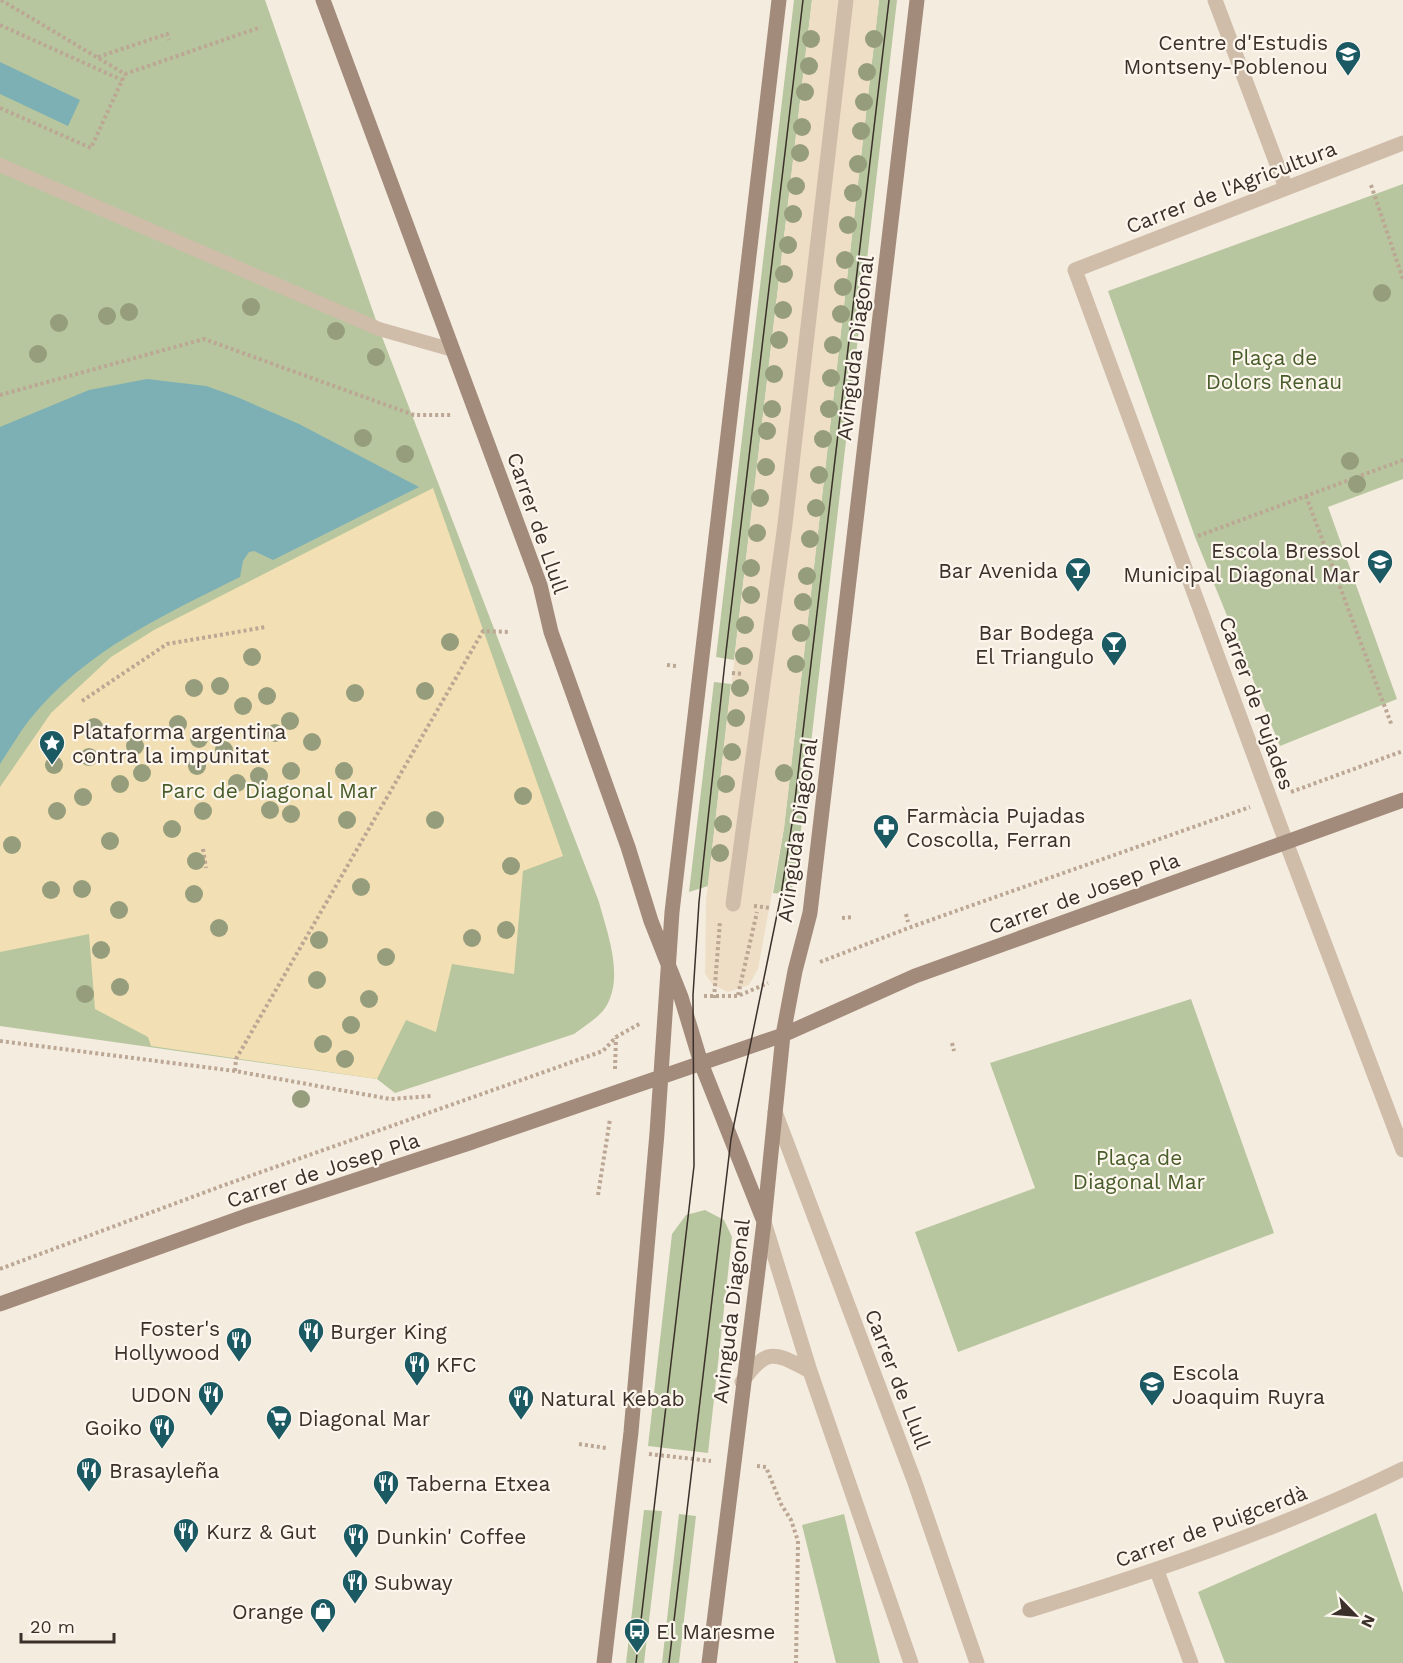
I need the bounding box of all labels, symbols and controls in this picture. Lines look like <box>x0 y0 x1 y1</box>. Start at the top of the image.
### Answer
place label: Centre d'Estudis Montseny-Poblenou <box>1124 30 1328 79</box>
school or university icon: Centre d'Estudis Montseny-Poblenou <box>1333 39 1363 77</box>
street label: Carrer de l'Agricultura <box>1122 135 1340 239</box>
street label: Avinguda Diagonal <box>831 254 879 442</box>
park label: Plaça de Dolors Renau <box>1206 345 1342 394</box>
street label: Carrer de Llull <box>502 449 574 597</box>
place label: Escola Bressol Municipal Diagonal Mar <box>1123 538 1361 587</box>
school or university icon: Escola Bressol Municipal Diagonal Mar <box>1365 547 1395 585</box>
bar icon: Bar Avenida <box>1063 555 1093 593</box>
place label: Bar Avenida <box>938 558 1058 583</box>
street label: Carrer de Pujades <box>1214 613 1300 793</box>
place label: Bar Bodega El Triangulo <box>975 620 1094 669</box>
bar icon: Bar Bodega El Triangulo <box>1099 629 1129 667</box>
place label: Plataforma argentina contra la impunitat <box>72 719 286 768</box>
place icon: Plataforma argentina contra la impunitat <box>37 728 67 766</box>
street label: Avinguda Diagonal <box>772 736 822 924</box>
park label: Parc de Diagonal Mar <box>161 778 378 803</box>
place label: Farmàcia Pujadas Coscolla, Ferran <box>906 803 1085 852</box>
pharmacy icon: Farmàcia Pujadas Coscolla, Ferran <box>871 812 901 850</box>
street label: Carrer de Josep Pla <box>985 847 1183 939</box>
street label: Carrer de Josep Pla <box>223 1127 423 1213</box>
park label: Plaça de Diagonal Mar <box>1073 1145 1206 1194</box>
street label: Avinguda Diagonal <box>707 1217 755 1405</box>
street label: Carrer de Llull <box>860 1306 936 1453</box>
place label: Foster's Hollywood <box>113 1316 220 1365</box>
restaurant icon: Burger King <box>296 1316 326 1354</box>
place label: Burger King <box>330 1319 448 1344</box>
restaurant icon: Foster's Hollywood <box>224 1325 254 1363</box>
restaurant icon: KFC <box>402 1349 432 1387</box>
place label: KFC <box>436 1352 477 1377</box>
place label: Escola Joaquim Ruyra <box>1172 1360 1325 1409</box>
school or university icon: Escola Joaquim Ruyra <box>1137 1369 1167 1407</box>
restaurant icon: UDON <box>196 1379 226 1417</box>
place label: UDON <box>131 1382 192 1407</box>
restaurant icon: Natural Kebab <box>506 1383 536 1421</box>
place label: Natural Kebab <box>540 1386 685 1411</box>
supermarket icon: Diagonal Mar <box>264 1403 294 1441</box>
place label: Diagonal Mar <box>298 1406 431 1431</box>
restaurant icon: Goiko <box>147 1412 177 1450</box>
place label: Goiko <box>84 1415 142 1440</box>
restaurant icon: Brasayleña <box>74 1455 104 1493</box>
place label: Brasayleña <box>109 1458 220 1483</box>
restaurant icon: Taberna Etxea <box>371 1468 401 1506</box>
place label: Taberna Etxea <box>406 1471 551 1496</box>
street label: Carrer de Puigcerdà <box>1112 1480 1311 1572</box>
restaurant icon: Kurz & Gut <box>171 1516 201 1554</box>
place label: Kurz & Gut <box>206 1519 317 1544</box>
restaurant icon: Dunkin' Coffee <box>341 1521 371 1559</box>
place label: Dunkin' Coffee <box>376 1524 526 1549</box>
restaurant icon: Subway <box>340 1567 370 1605</box>
place label: Subway <box>374 1570 453 1595</box>
north arrow <box>1325 1585 1385 1645</box>
shop icon: Orange <box>308 1596 338 1634</box>
place label: Orange <box>232 1599 304 1624</box>
scale bar <box>21 1606 114 1644</box>
text: N <box>1357 1612 1379 1631</box>
text: 20 m <box>30 1616 75 1637</box>
bus stop icon: El Maresme <box>622 1616 652 1654</box>
place label: El Maresme <box>656 1619 776 1644</box>

